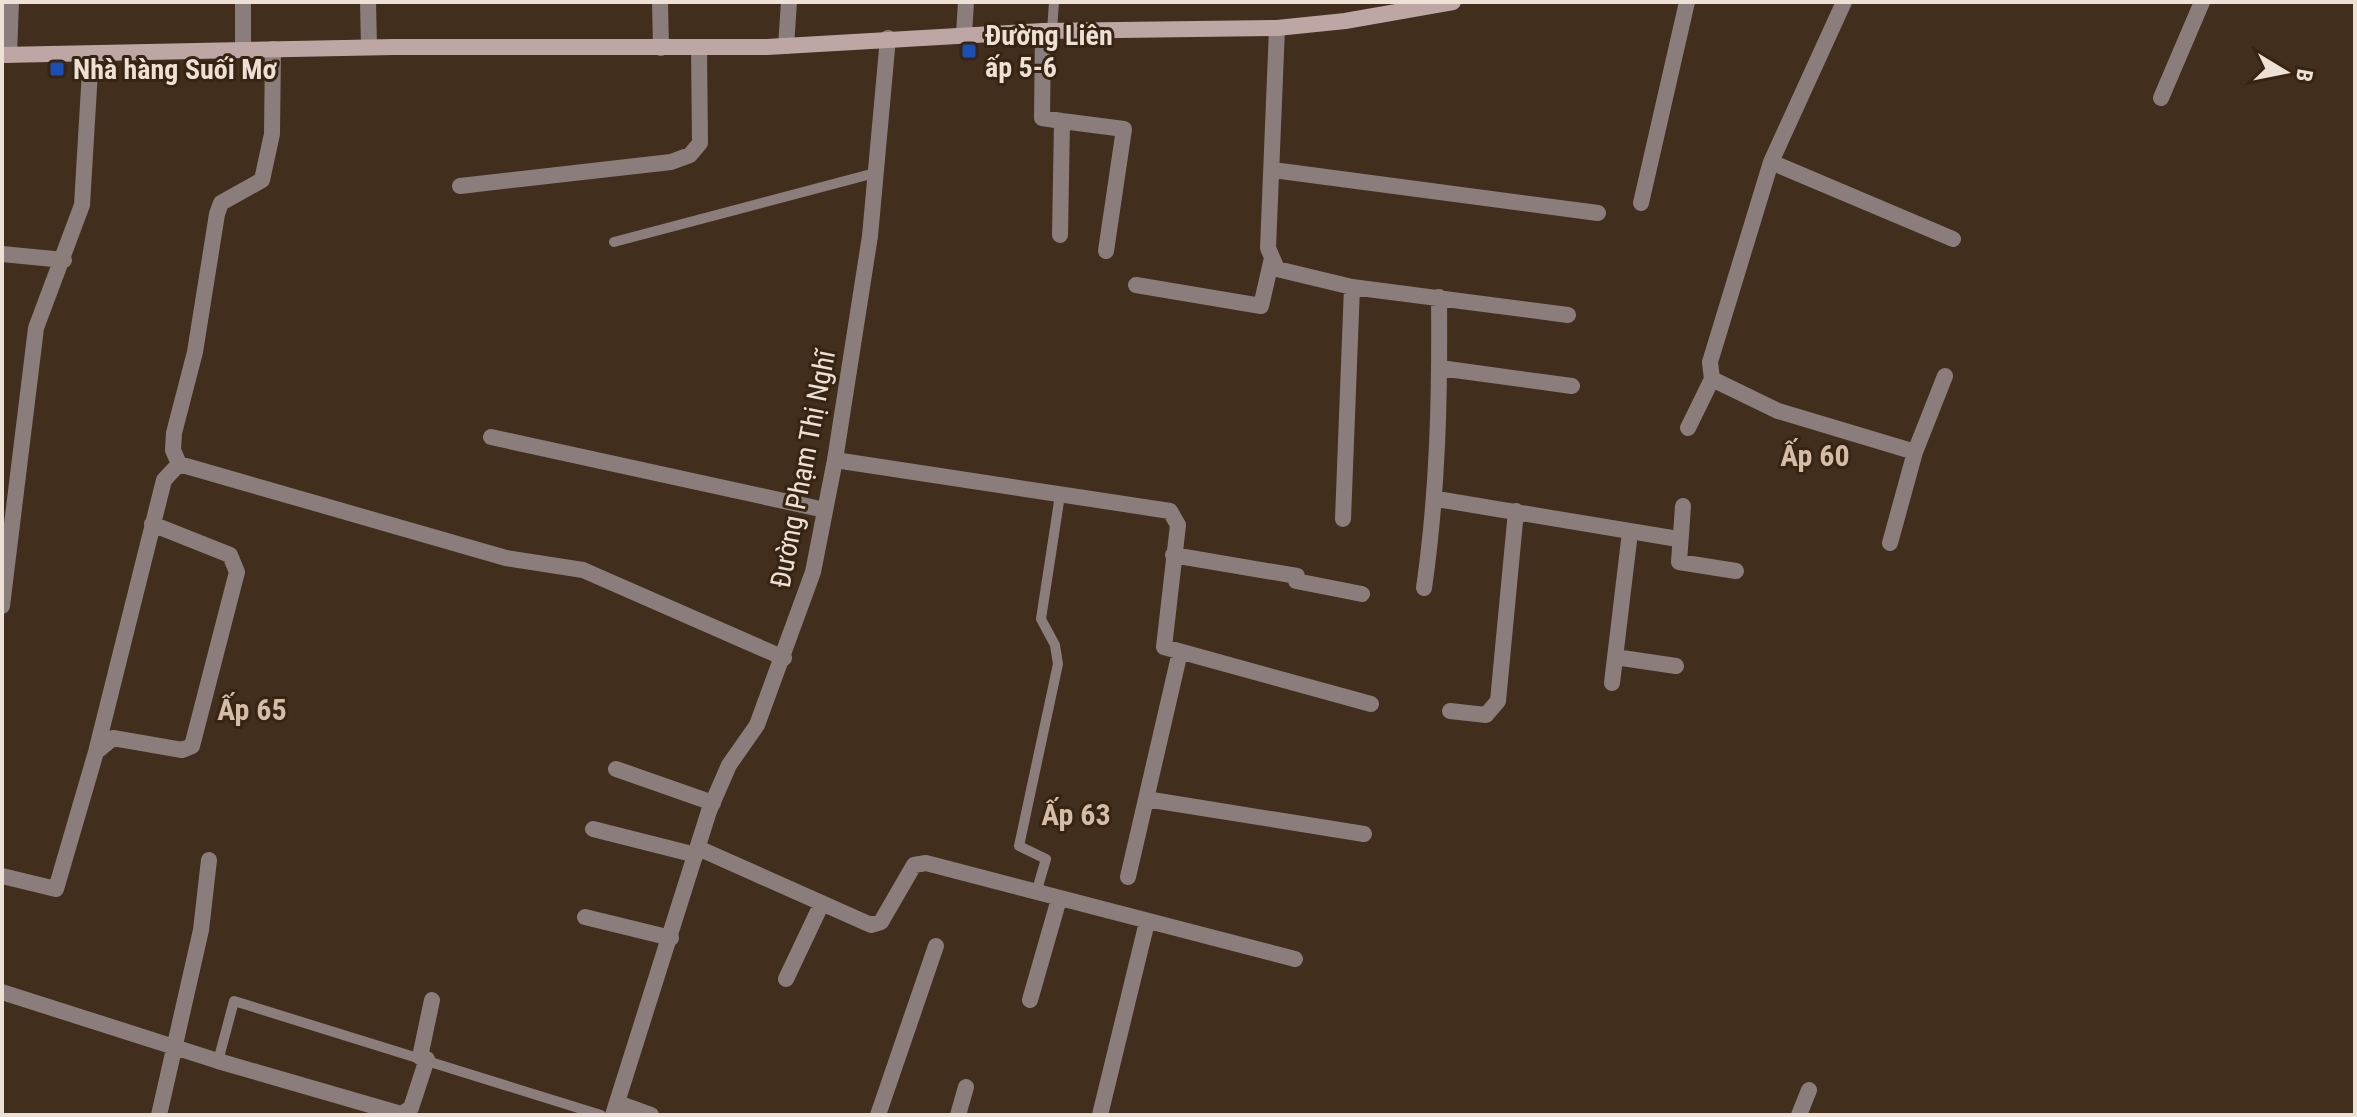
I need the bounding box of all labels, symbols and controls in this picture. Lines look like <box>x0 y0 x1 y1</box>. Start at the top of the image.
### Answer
place label: Đường Liên ấp 5-6 <box>985 19 1113 84</box>
north arrow <box>2245 32 2325 112</box>
marker: Đường Liên ấp 5-6 <box>960 42 978 60</box>
place label: Nhà hàng Suối Mơ <box>73 53 277 86</box>
marker: Nhà hàng Suối Mơ <box>48 60 66 78</box>
text: B <box>2291 67 2318 84</box>
street label: Đường Phạm Thị Nghĩ <box>764 346 842 591</box>
district label: Ấp 60 <box>1780 438 1850 473</box>
district label: Ấp 65 <box>217 692 287 727</box>
district label: Ấp 63 <box>1041 797 1111 832</box>

